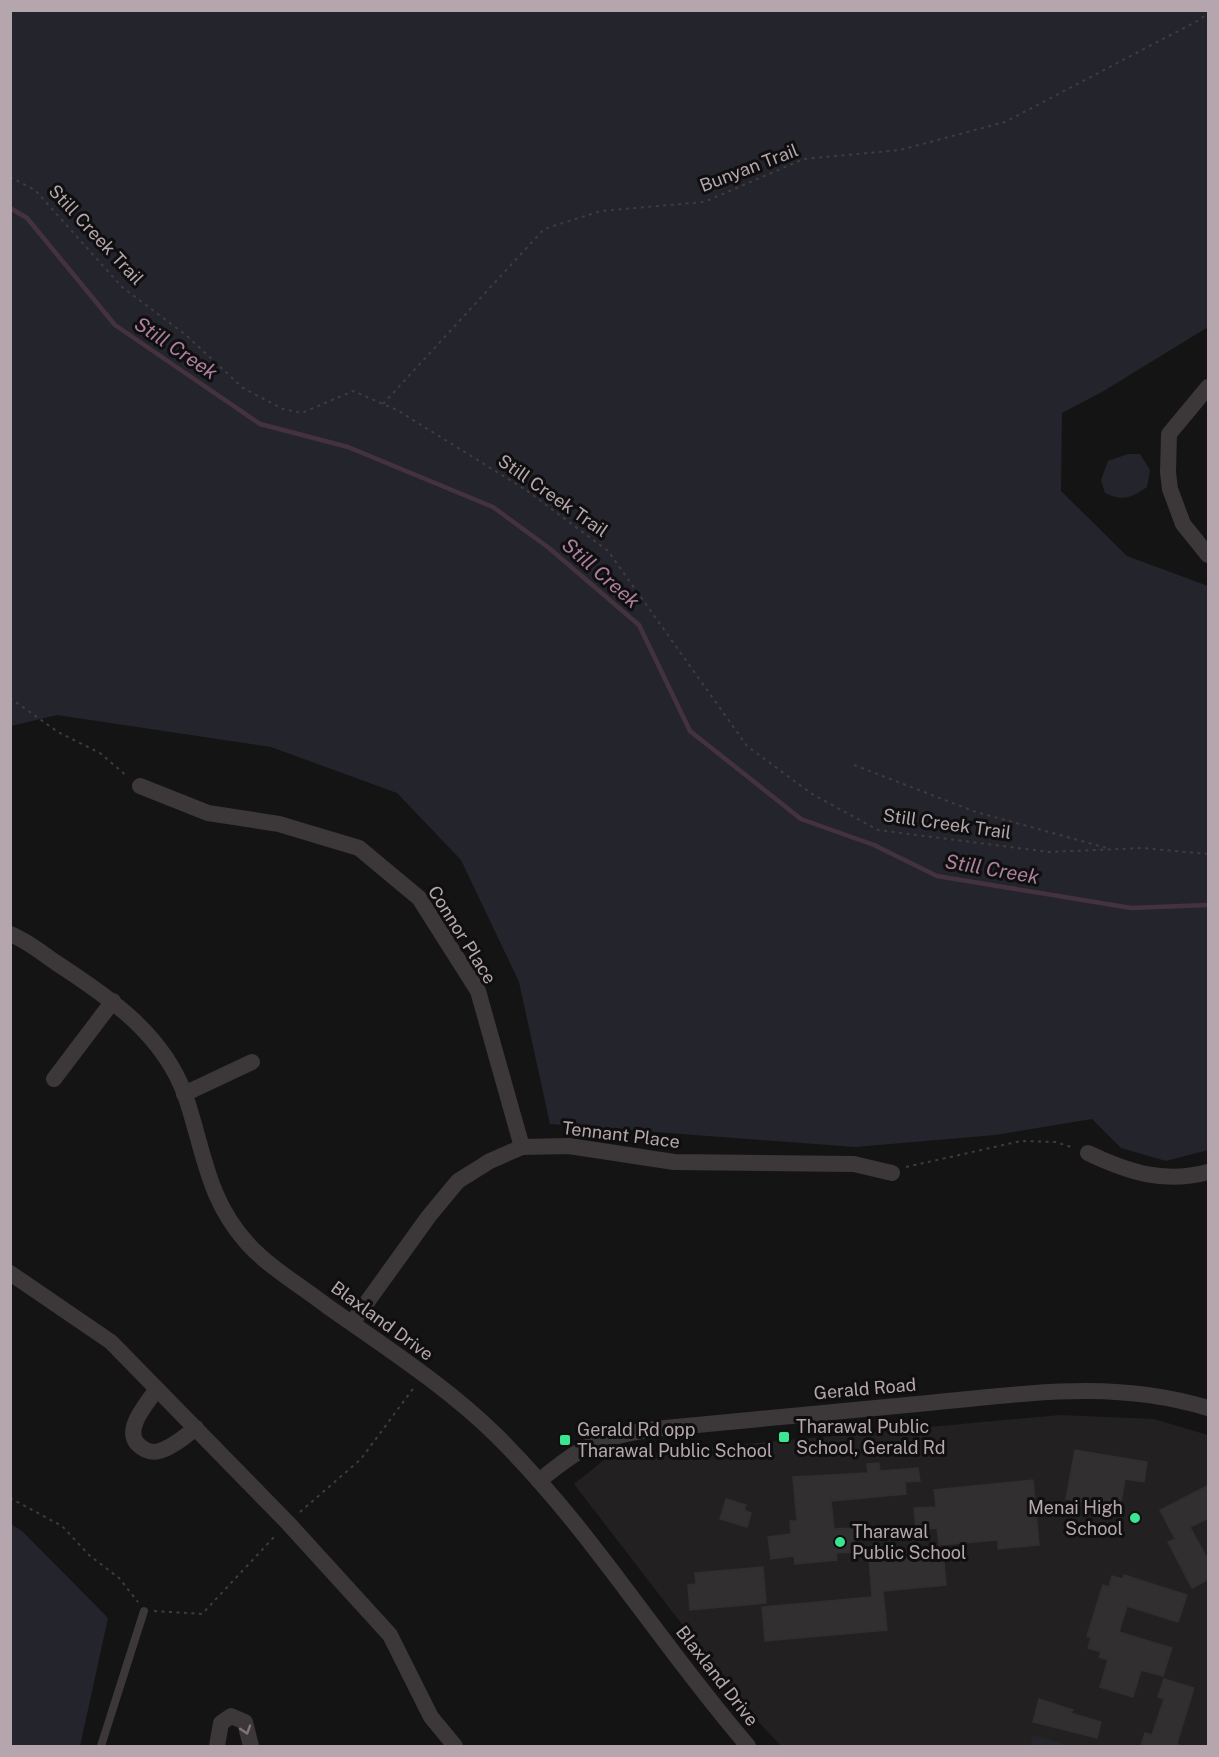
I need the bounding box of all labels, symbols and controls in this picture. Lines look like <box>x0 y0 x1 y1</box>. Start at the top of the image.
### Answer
street label: Bunyan Trail <box>697 139 801 196</box>
street label: Still Creek Trail <box>45 180 148 289</box>
water label: Still Creek <box>130 311 222 385</box>
street label: Still Creek Trail <box>494 450 612 541</box>
water label: Still Creek <box>557 533 645 613</box>
street label: Still Creek Trail <box>882 804 1013 843</box>
water label: Still Creek <box>943 849 1041 889</box>
street label: Connor Place <box>424 882 501 988</box>
street label: Tennant Place <box>561 1117 681 1152</box>
street label: Blaxland Drive <box>327 1276 438 1365</box>
street label: Gerald Road <box>813 1374 917 1403</box>
place label: Tharawal Public School, Gerald Rd <box>796 1416 945 1458</box>
place label: Gerald Rd opp Tharawal Public School <box>577 1419 772 1461</box>
marker: Tharawal Public School, Gerald Rd <box>777 1430 791 1444</box>
marker: Gerald Rd opp Tharawal Public School <box>558 1433 572 1447</box>
place label: Menai High School <box>1028 1497 1123 1539</box>
marker: Menai High School <box>1128 1511 1142 1525</box>
place label: Tharawal Public School <box>852 1521 966 1563</box>
marker: Tharawal Public School <box>833 1535 847 1549</box>
street label: Blaxland Drive <box>672 1621 763 1730</box>
one-way arrow <box>239 1724 251 1735</box>

